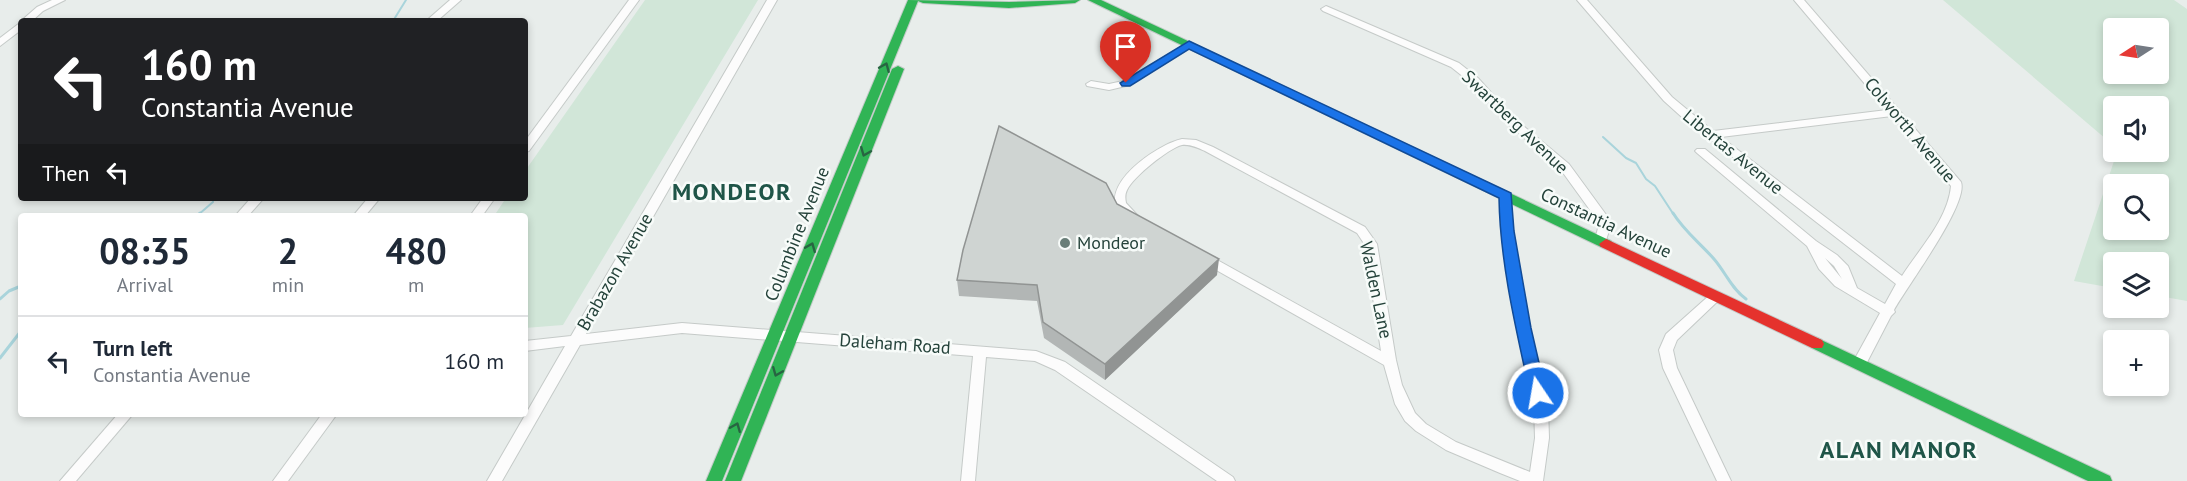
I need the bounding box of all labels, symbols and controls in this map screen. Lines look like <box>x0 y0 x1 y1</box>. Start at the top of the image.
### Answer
north arrow <box>2103 18 2169 84</box>
map controls <box>2103 18 2169 396</box>
pin <box>1100 21 1151 83</box>
icon: arrive <box>1109 30 1142 63</box>
text: 160 m <box>141 37 257 92</box>
icon: left <box>42 42 120 120</box>
one-way arrow <box>878 62 890 73</box>
street label: Swartberg Avenue <box>1457 65 1574 178</box>
street label: Colworth Avenue <box>1860 72 1961 187</box>
text: Constantia Avenue <box>141 90 354 124</box>
button: sound <box>2103 96 2169 162</box>
street label: Libertas Avenue <box>1678 104 1788 199</box>
one-way arrow <box>859 146 872 157</box>
icon: left <box>101 156 134 189</box>
text: Then <box>42 159 89 187</box>
street label: Columbine Avenue <box>759 163 834 304</box>
button: search <box>2103 174 2169 240</box>
district label: MONDEOR <box>672 176 792 207</box>
street label: Constantia Avenue <box>1537 182 1675 263</box>
street label: Brabazon Avenue <box>572 209 658 335</box>
text: 08:35 <box>99 227 191 274</box>
text: 2 <box>278 227 298 274</box>
text: 480 <box>386 227 447 274</box>
place label: Mondeor <box>1077 231 1145 254</box>
marker: Mondeor <box>1058 236 1072 250</box>
street label: Walden Lane <box>1355 239 1398 341</box>
one-way arrow <box>804 242 816 253</box>
button: layers <box>2103 252 2169 318</box>
text: Arrival <box>117 272 173 298</box>
text: min <box>272 272 304 298</box>
text: m <box>408 272 424 298</box>
street label: Daleham Road <box>839 328 951 359</box>
button: + <box>2103 330 2169 396</box>
text: Turn left <box>93 334 173 362</box>
icon: left <box>42 345 75 378</box>
text: 160 m <box>444 347 504 375</box>
position arrow <box>1506 361 1570 425</box>
text: Constantia Avenue <box>93 362 251 388</box>
one-way arrow <box>772 366 784 377</box>
one-way arrow <box>729 422 741 433</box>
district label: ALAN MANOR <box>1820 434 1978 465</box>

